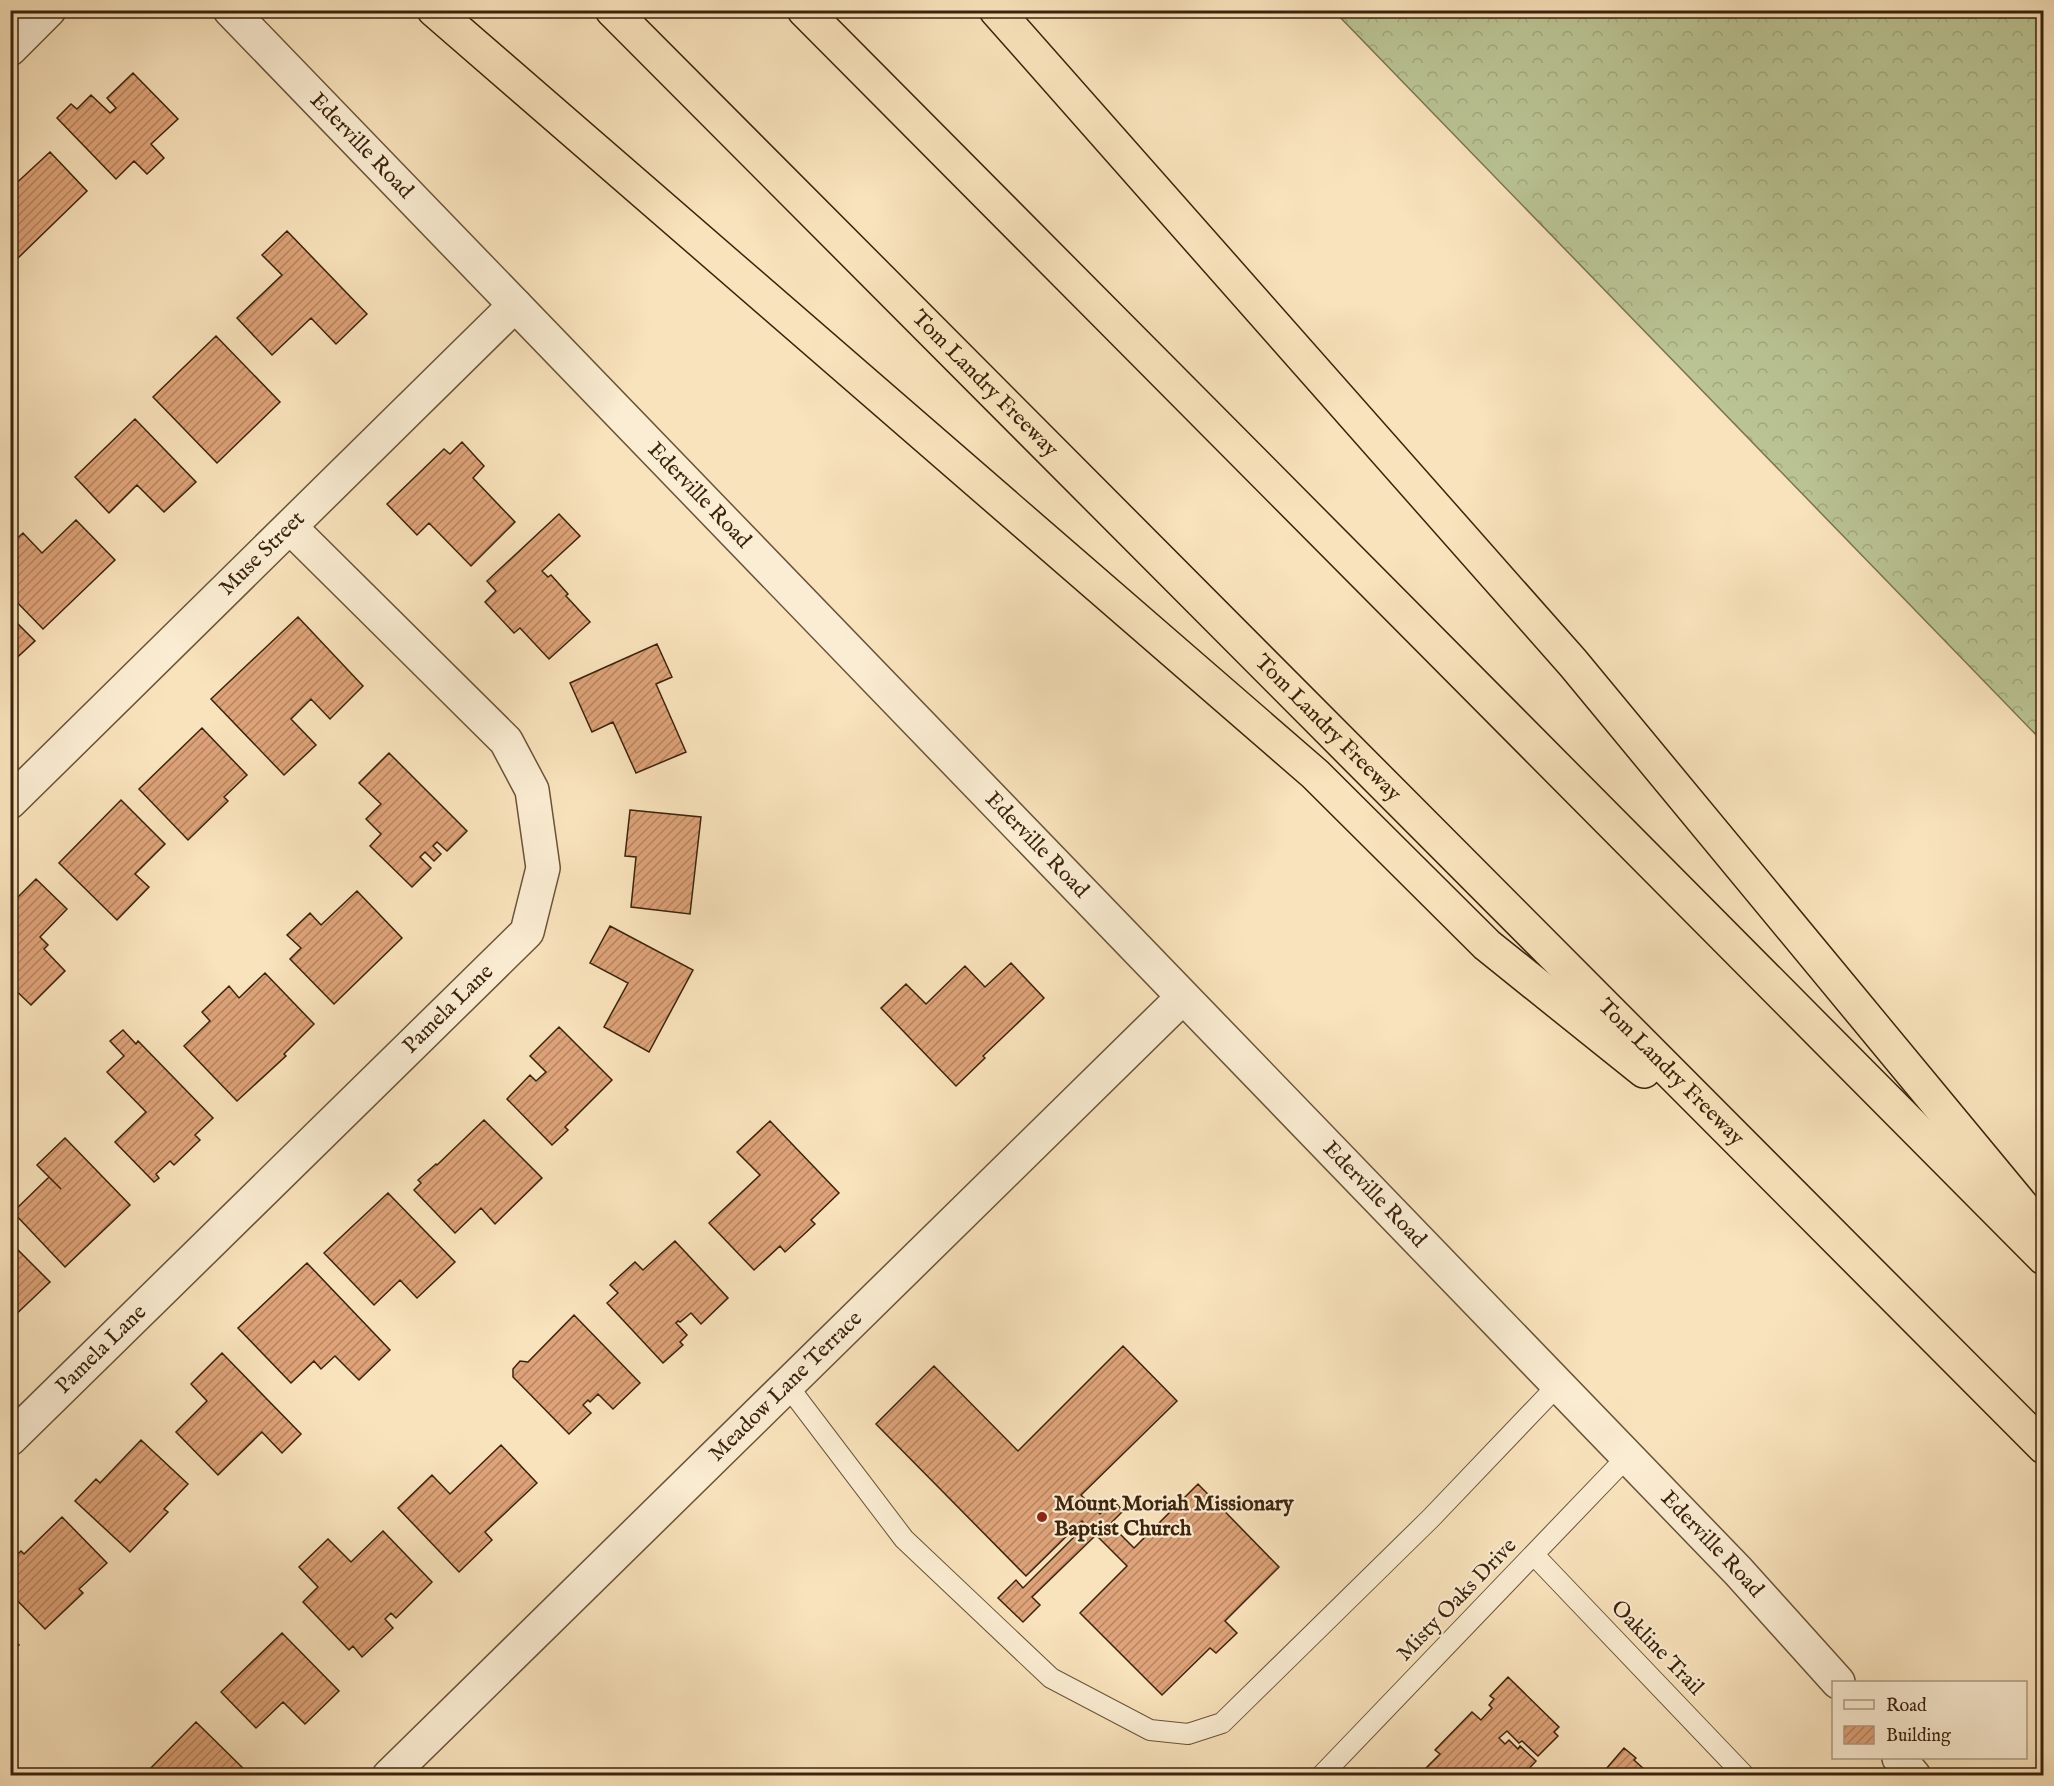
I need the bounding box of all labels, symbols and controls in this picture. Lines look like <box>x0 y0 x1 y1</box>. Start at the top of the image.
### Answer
street label: Ederville Road <box>303 87 419 205</box>
street label: Tom Landry Freeway <box>905 304 1064 464</box>
street label: Ederville Road <box>641 436 757 555</box>
street label: Muse Street <box>214 505 311 602</box>
street label: Tom Landry Freeway <box>1248 649 1407 808</box>
street label: Ederville Road <box>979 786 1095 904</box>
street label: Pamela Lane <box>397 958 500 1060</box>
street label: Tom Landry Freeway <box>1591 993 1750 1152</box>
street label: Ederville Road <box>1316 1135 1432 1254</box>
street label: Pamela Lane <box>50 1299 153 1400</box>
street label: Meadow Lane Terrace <box>703 1305 869 1468</box>
street label: Ederville Road <box>1654 1485 1770 1604</box>
place label: Mount Moriah Missionary Baptist Church <box>1054 1490 1295 1543</box>
marker: Mount Moriah Missionary Baptist Church <box>1035 1510 1049 1524</box>
street label: Misty Oaks Drive <box>1391 1532 1523 1668</box>
street label: Oakline Trail <box>1605 1594 1709 1702</box>
legend <box>1832 1681 2027 1759</box>
text: Road <box>1886 1695 1927 1718</box>
text: Building <box>1886 1725 1951 1748</box>

